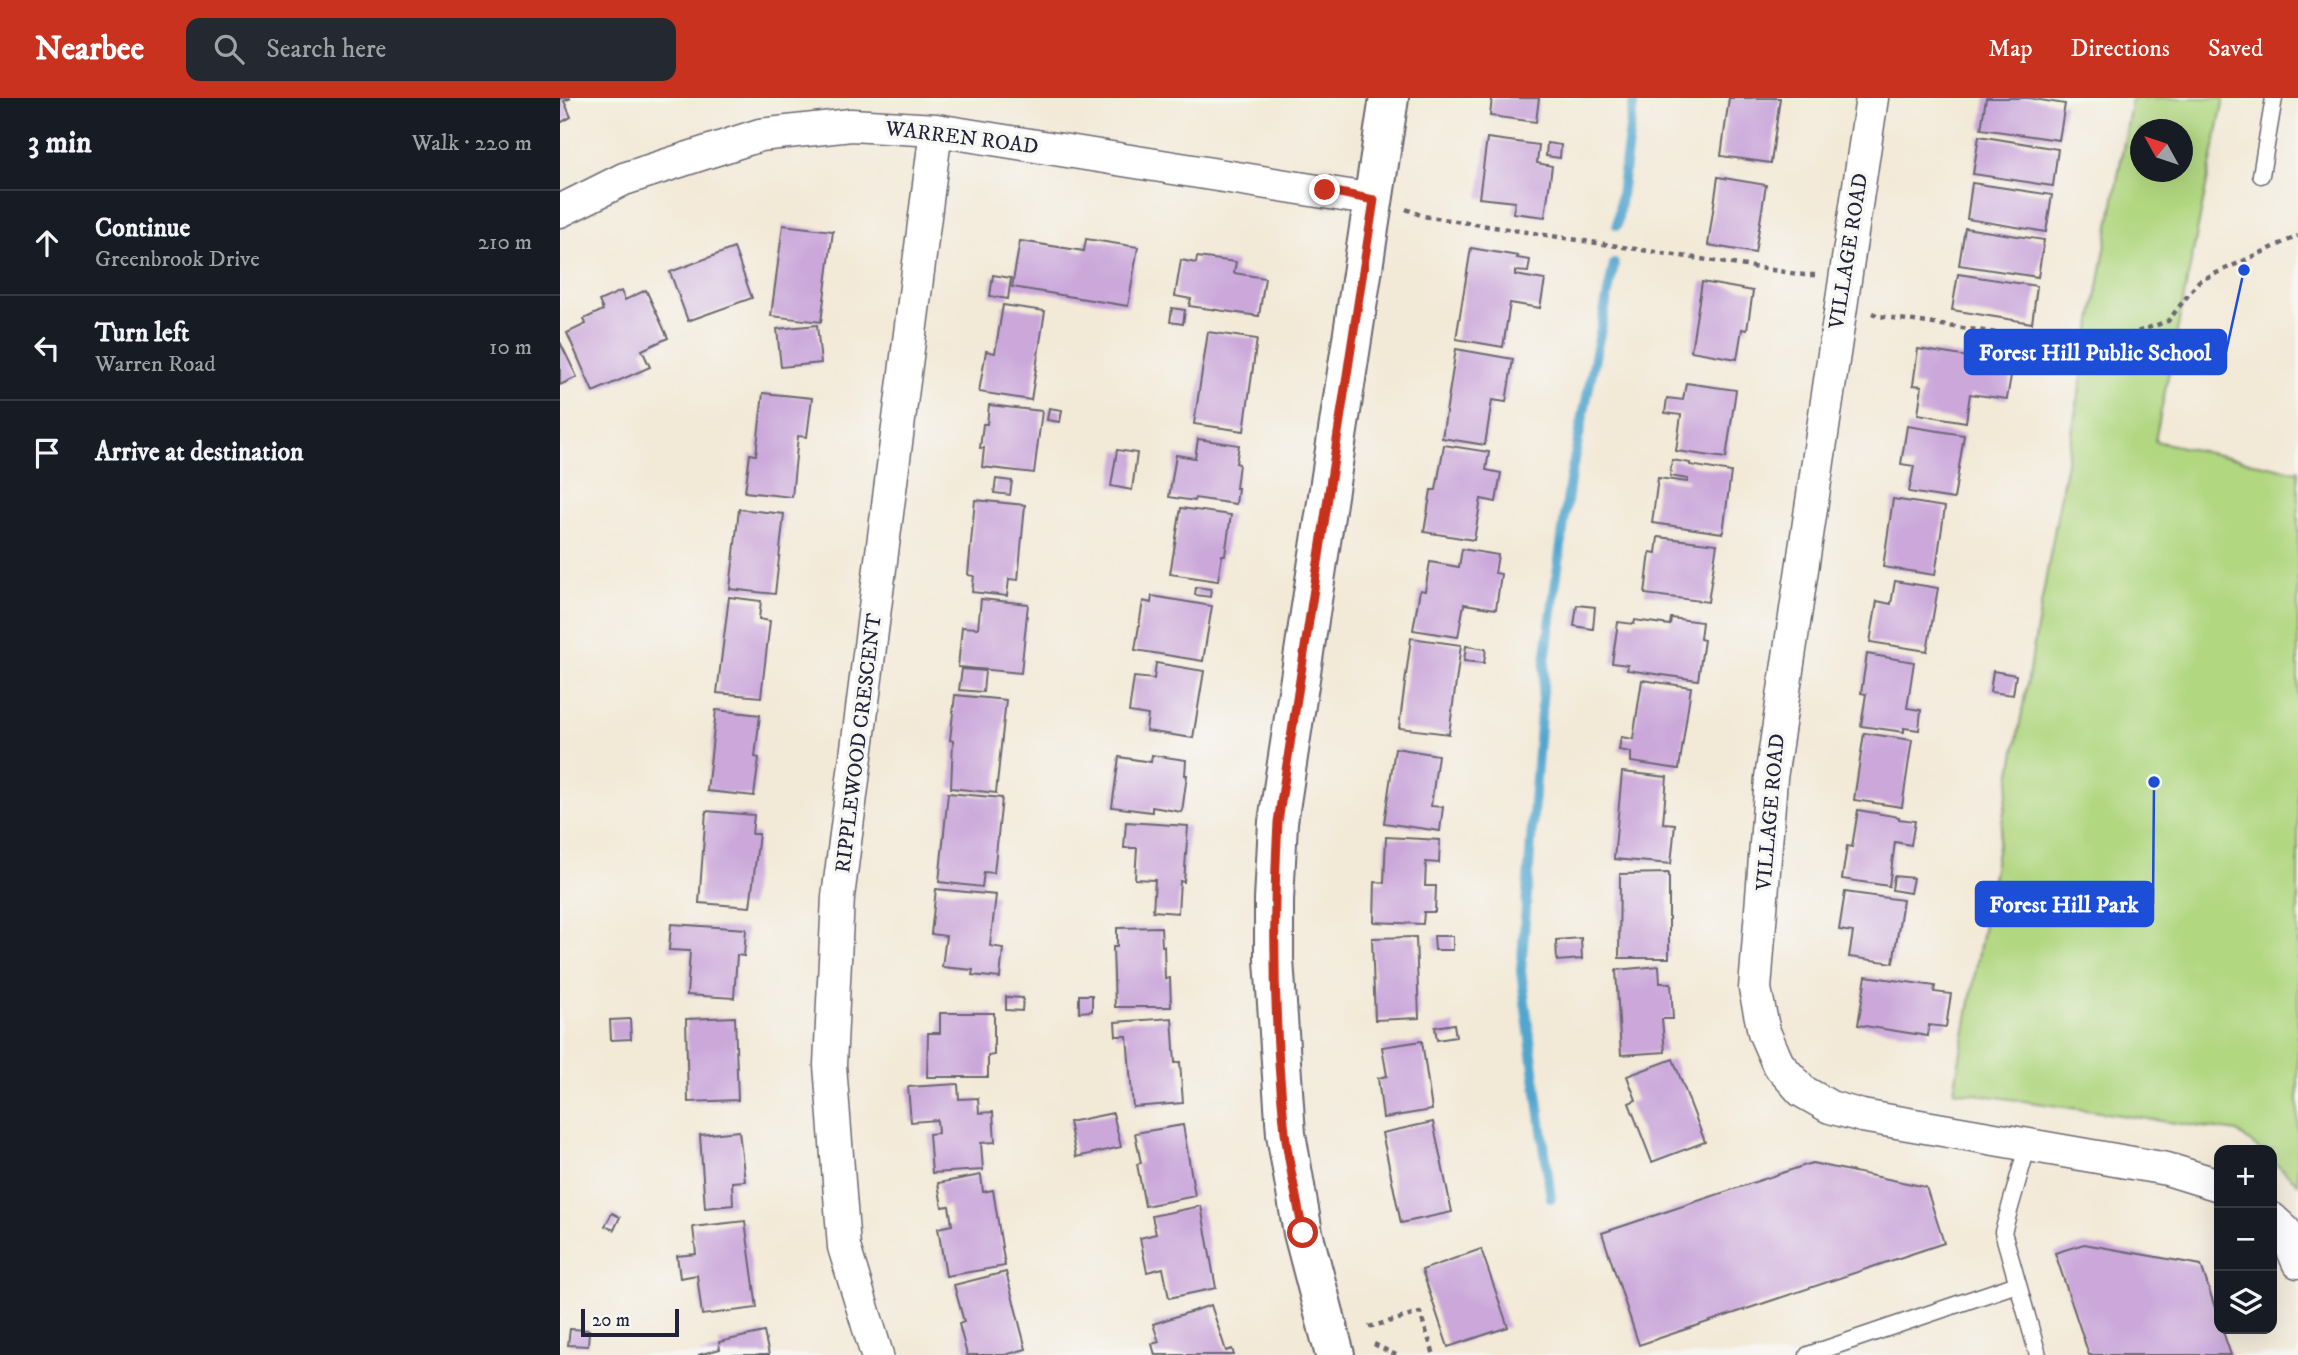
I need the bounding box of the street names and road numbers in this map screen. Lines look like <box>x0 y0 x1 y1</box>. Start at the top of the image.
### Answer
street label: WARREN ROAD <box>883 116 1040 160</box>
street label: VILLAGE ROAD <box>1824 171 1874 332</box>
street label: RIPPLEWOOD CRESCENT <box>830 612 888 874</box>
street label: VILLAGE ROAD <box>1751 733 1791 893</box>

